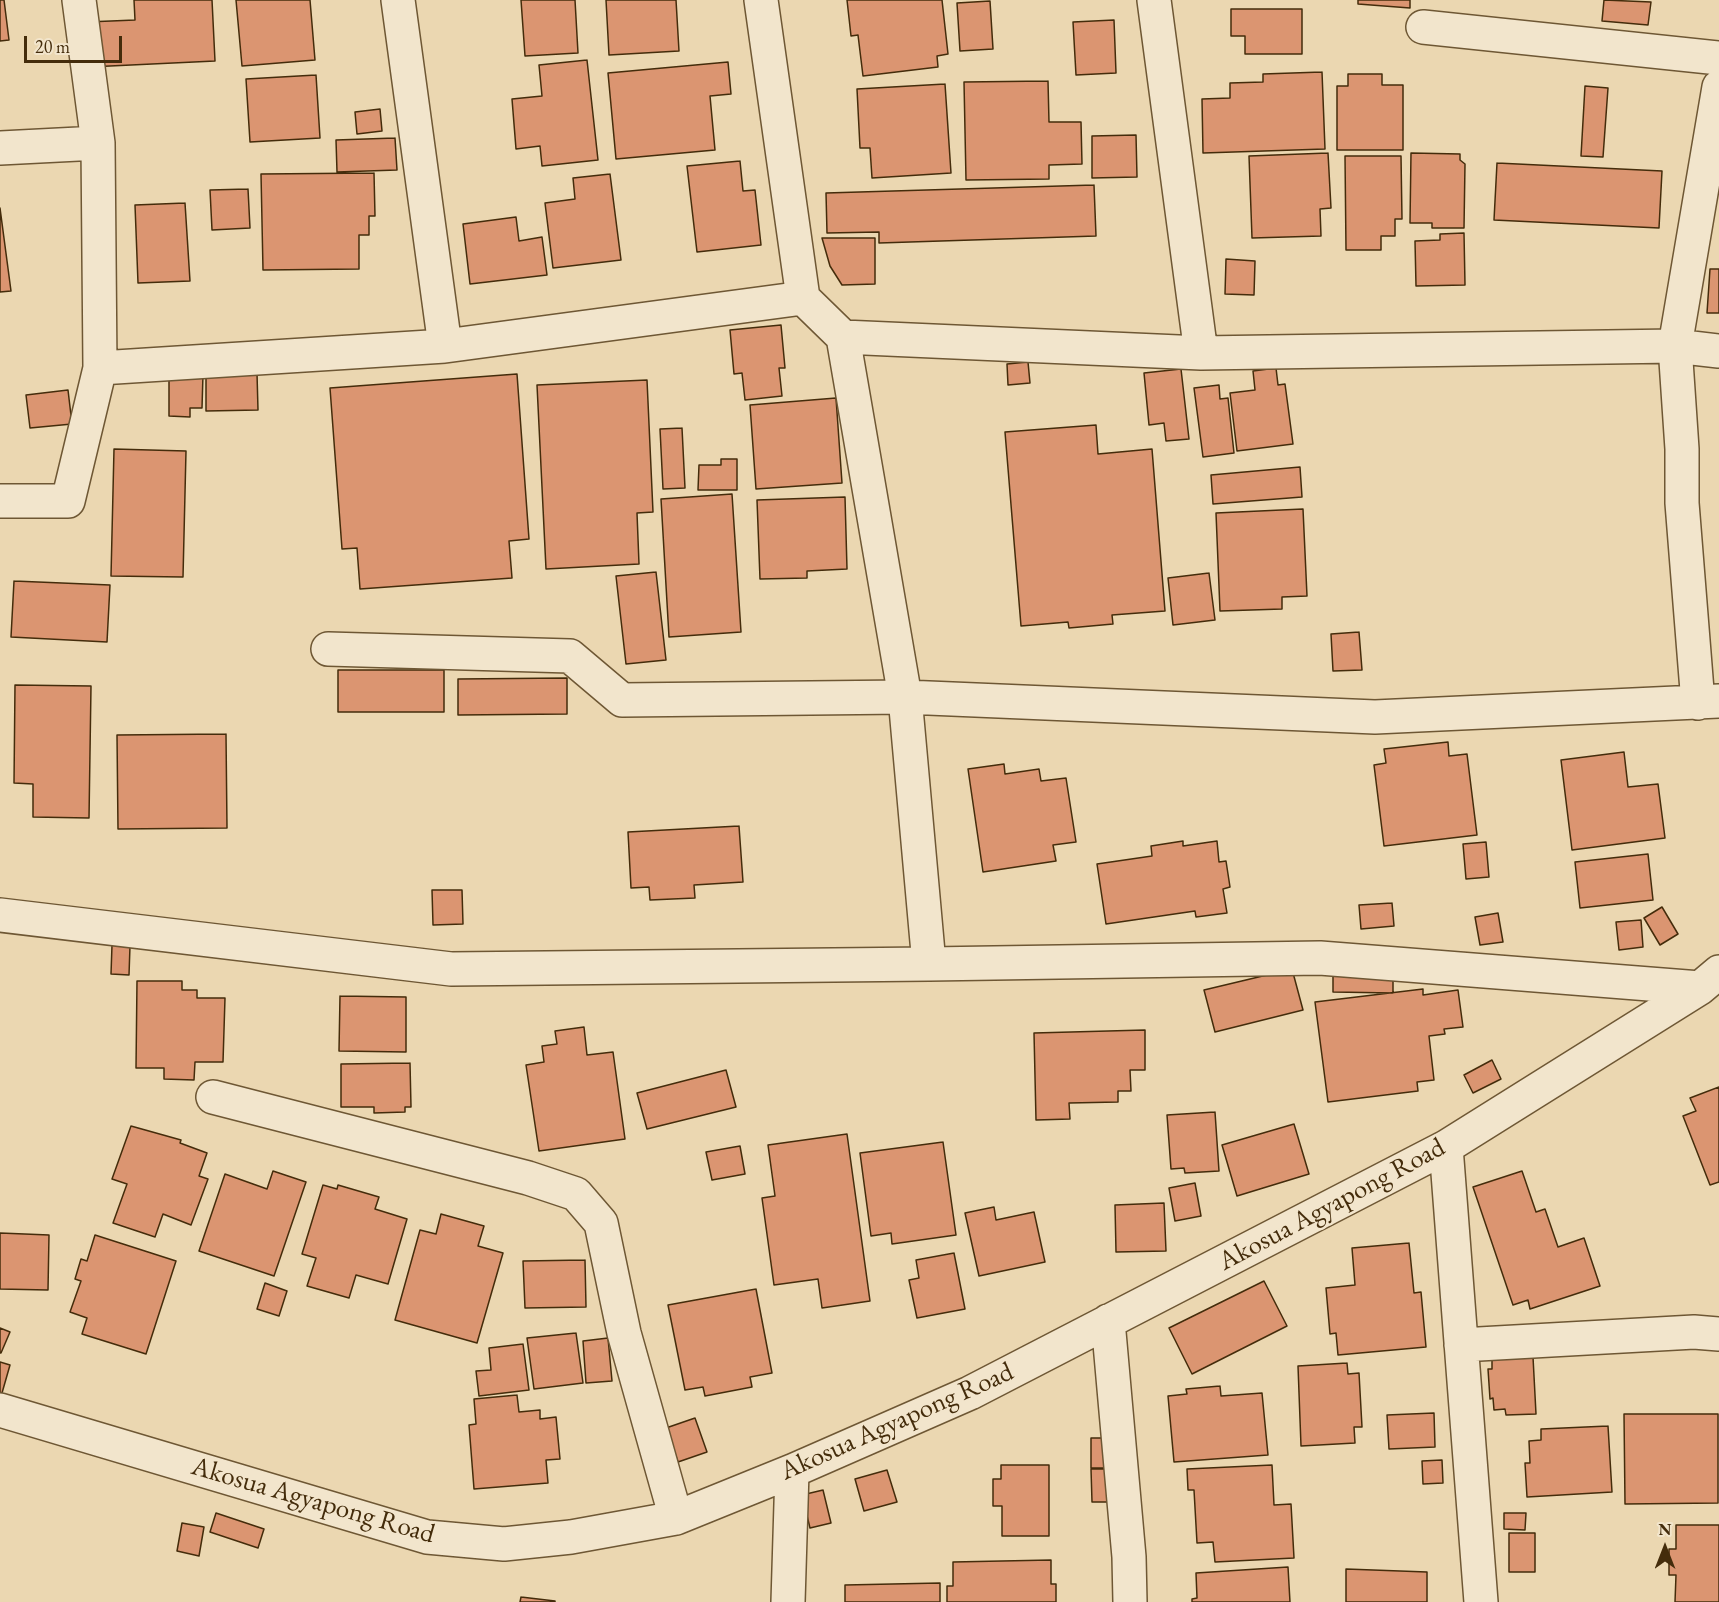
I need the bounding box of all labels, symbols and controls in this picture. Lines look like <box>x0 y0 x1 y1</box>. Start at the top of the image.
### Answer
scale bar <box>27 24 124 62</box>
text: 20 m <box>35 35 70 58</box>
street label: Akosua Agyapong Road <box>1213 1132 1451 1278</box>
street label: Akosua Agyapong Road <box>775 1356 1019 1488</box>
street label: Akosua Agyapong Road <box>188 1451 438 1551</box>
north arrow <box>1635 1518 1695 1578</box>
text: N <box>1659 1519 1671 1540</box>

